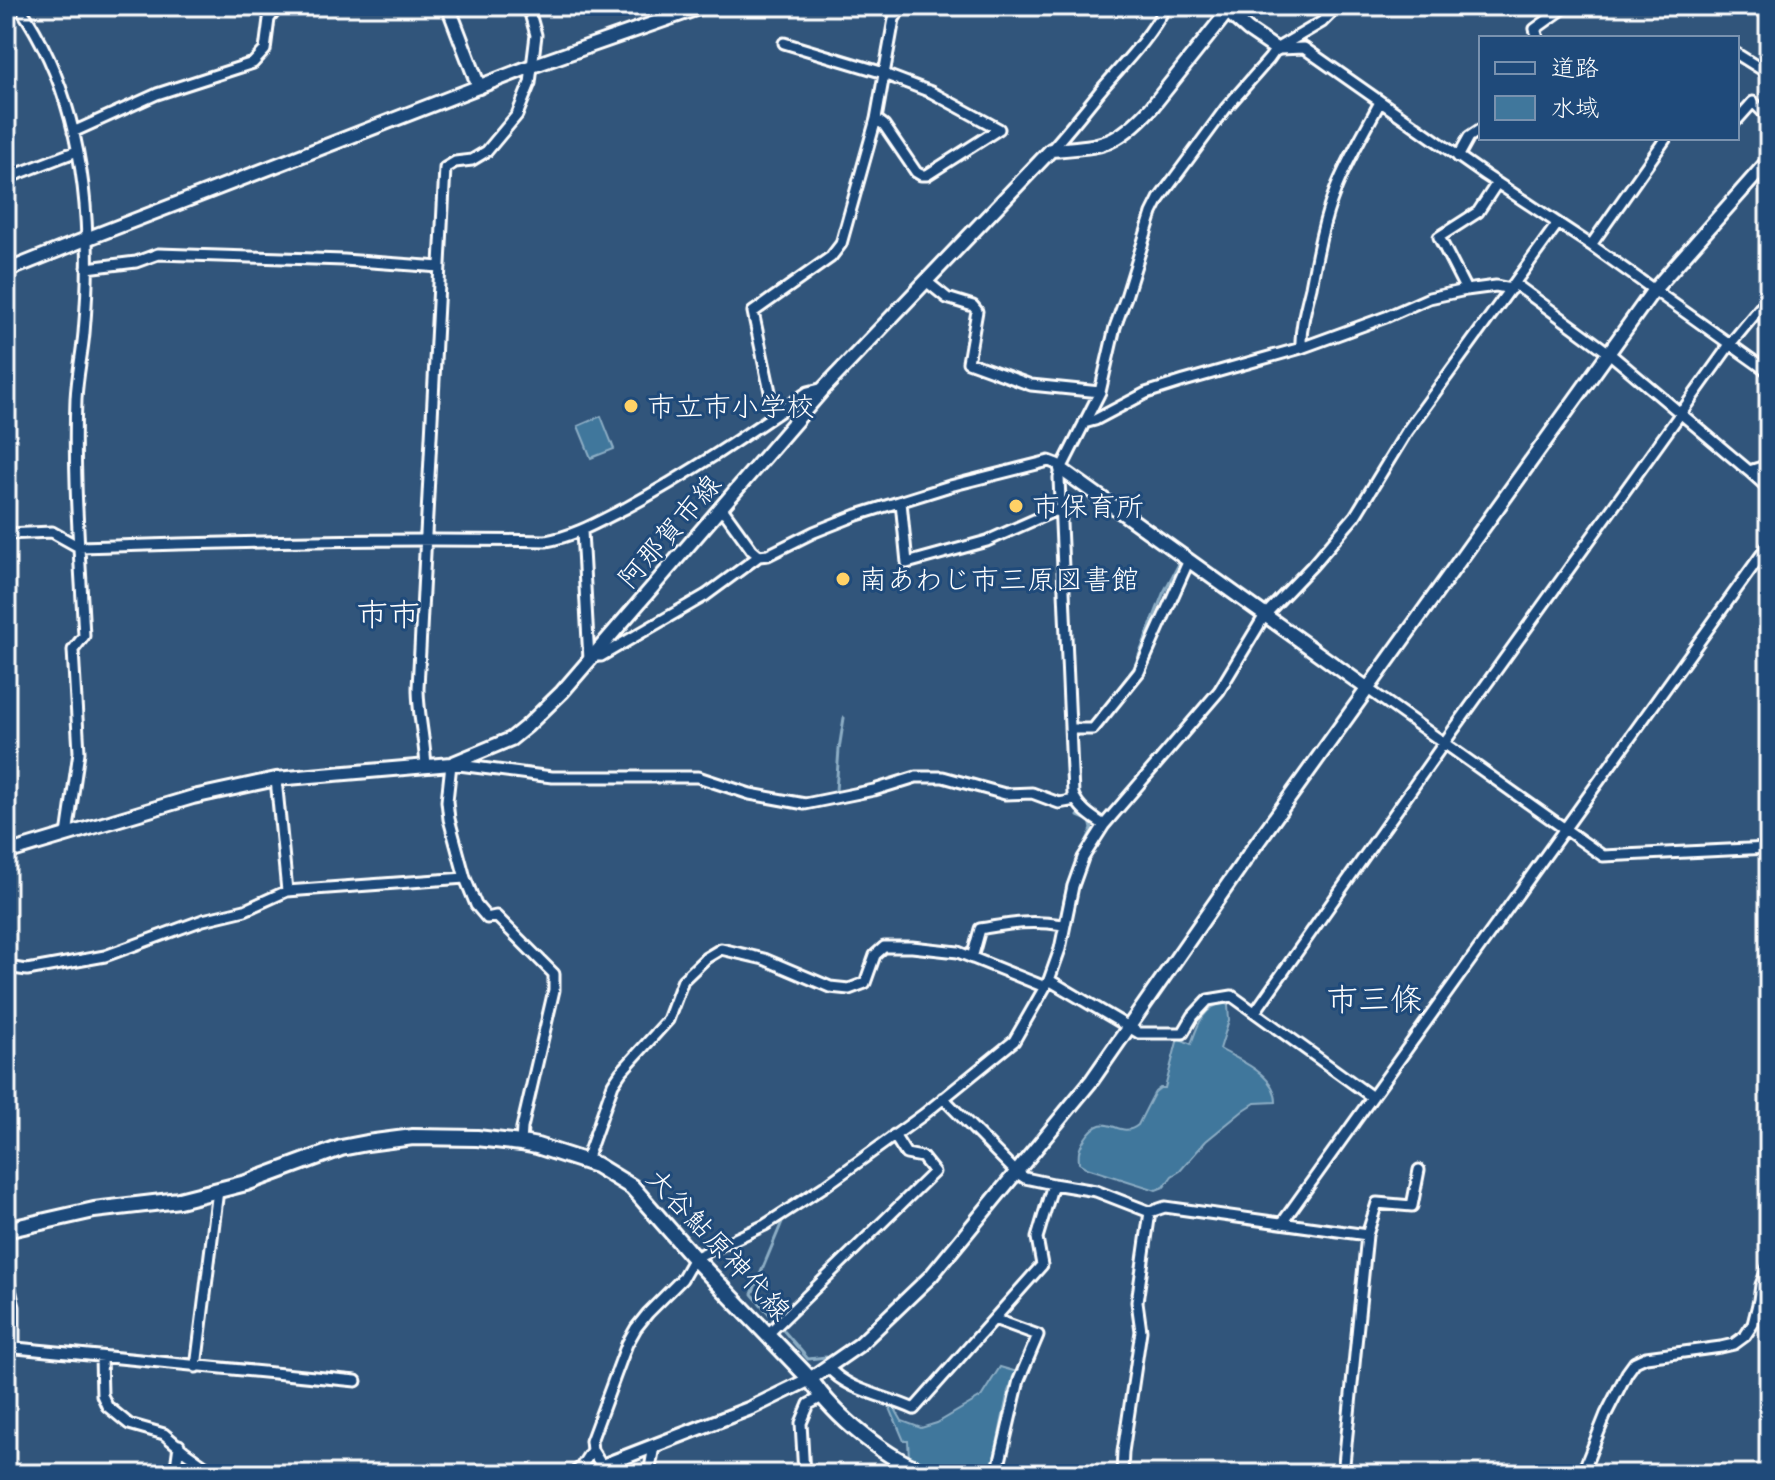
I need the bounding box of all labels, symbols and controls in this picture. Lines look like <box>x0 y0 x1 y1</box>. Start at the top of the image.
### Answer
legend <box>1479 36 1739 140</box>
text: 道路 <box>1551 53 1599 82</box>
text: 水域 <box>1551 93 1599 122</box>
place label: 市立市小学校 <box>647 389 815 423</box>
marker: 市立市小学校 <box>622 397 640 415</box>
street label: 阿那賀市線 <box>610 467 728 595</box>
place label: 市保育所 <box>1032 489 1144 523</box>
marker: 市保育所 <box>1007 497 1025 515</box>
place label: 南あわじ市三原図書館 <box>859 562 1139 596</box>
marker: 南あわじ市三原図書館 <box>834 570 852 588</box>
district label: 市市 <box>356 595 420 633</box>
district label: 市三條 <box>1326 980 1422 1018</box>
street label: 大谷鮎原神代線 <box>640 1161 798 1327</box>

